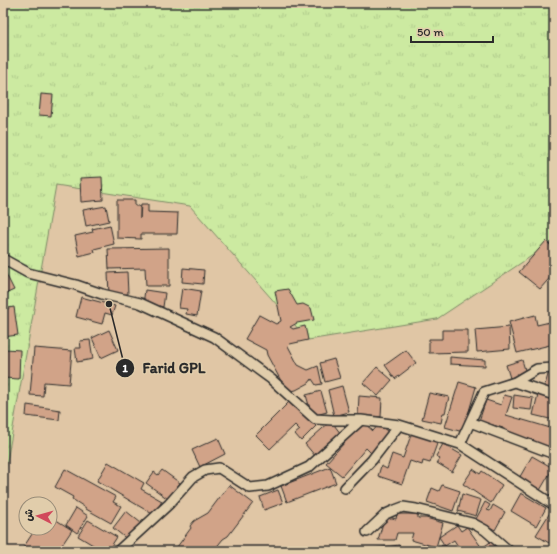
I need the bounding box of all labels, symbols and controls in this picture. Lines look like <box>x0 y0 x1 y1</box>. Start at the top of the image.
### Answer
scale bar <box>411 18 493 44</box>
text: 50 m <box>417 25 443 39</box>
callout: Farid GPL <box>115 354 213 381</box>
text: Farid GPL <box>143 359 206 377</box>
text: 1 <box>122 361 128 375</box>
north arrow <box>18 496 58 536</box>
text: ش <box>21 508 36 522</box>

